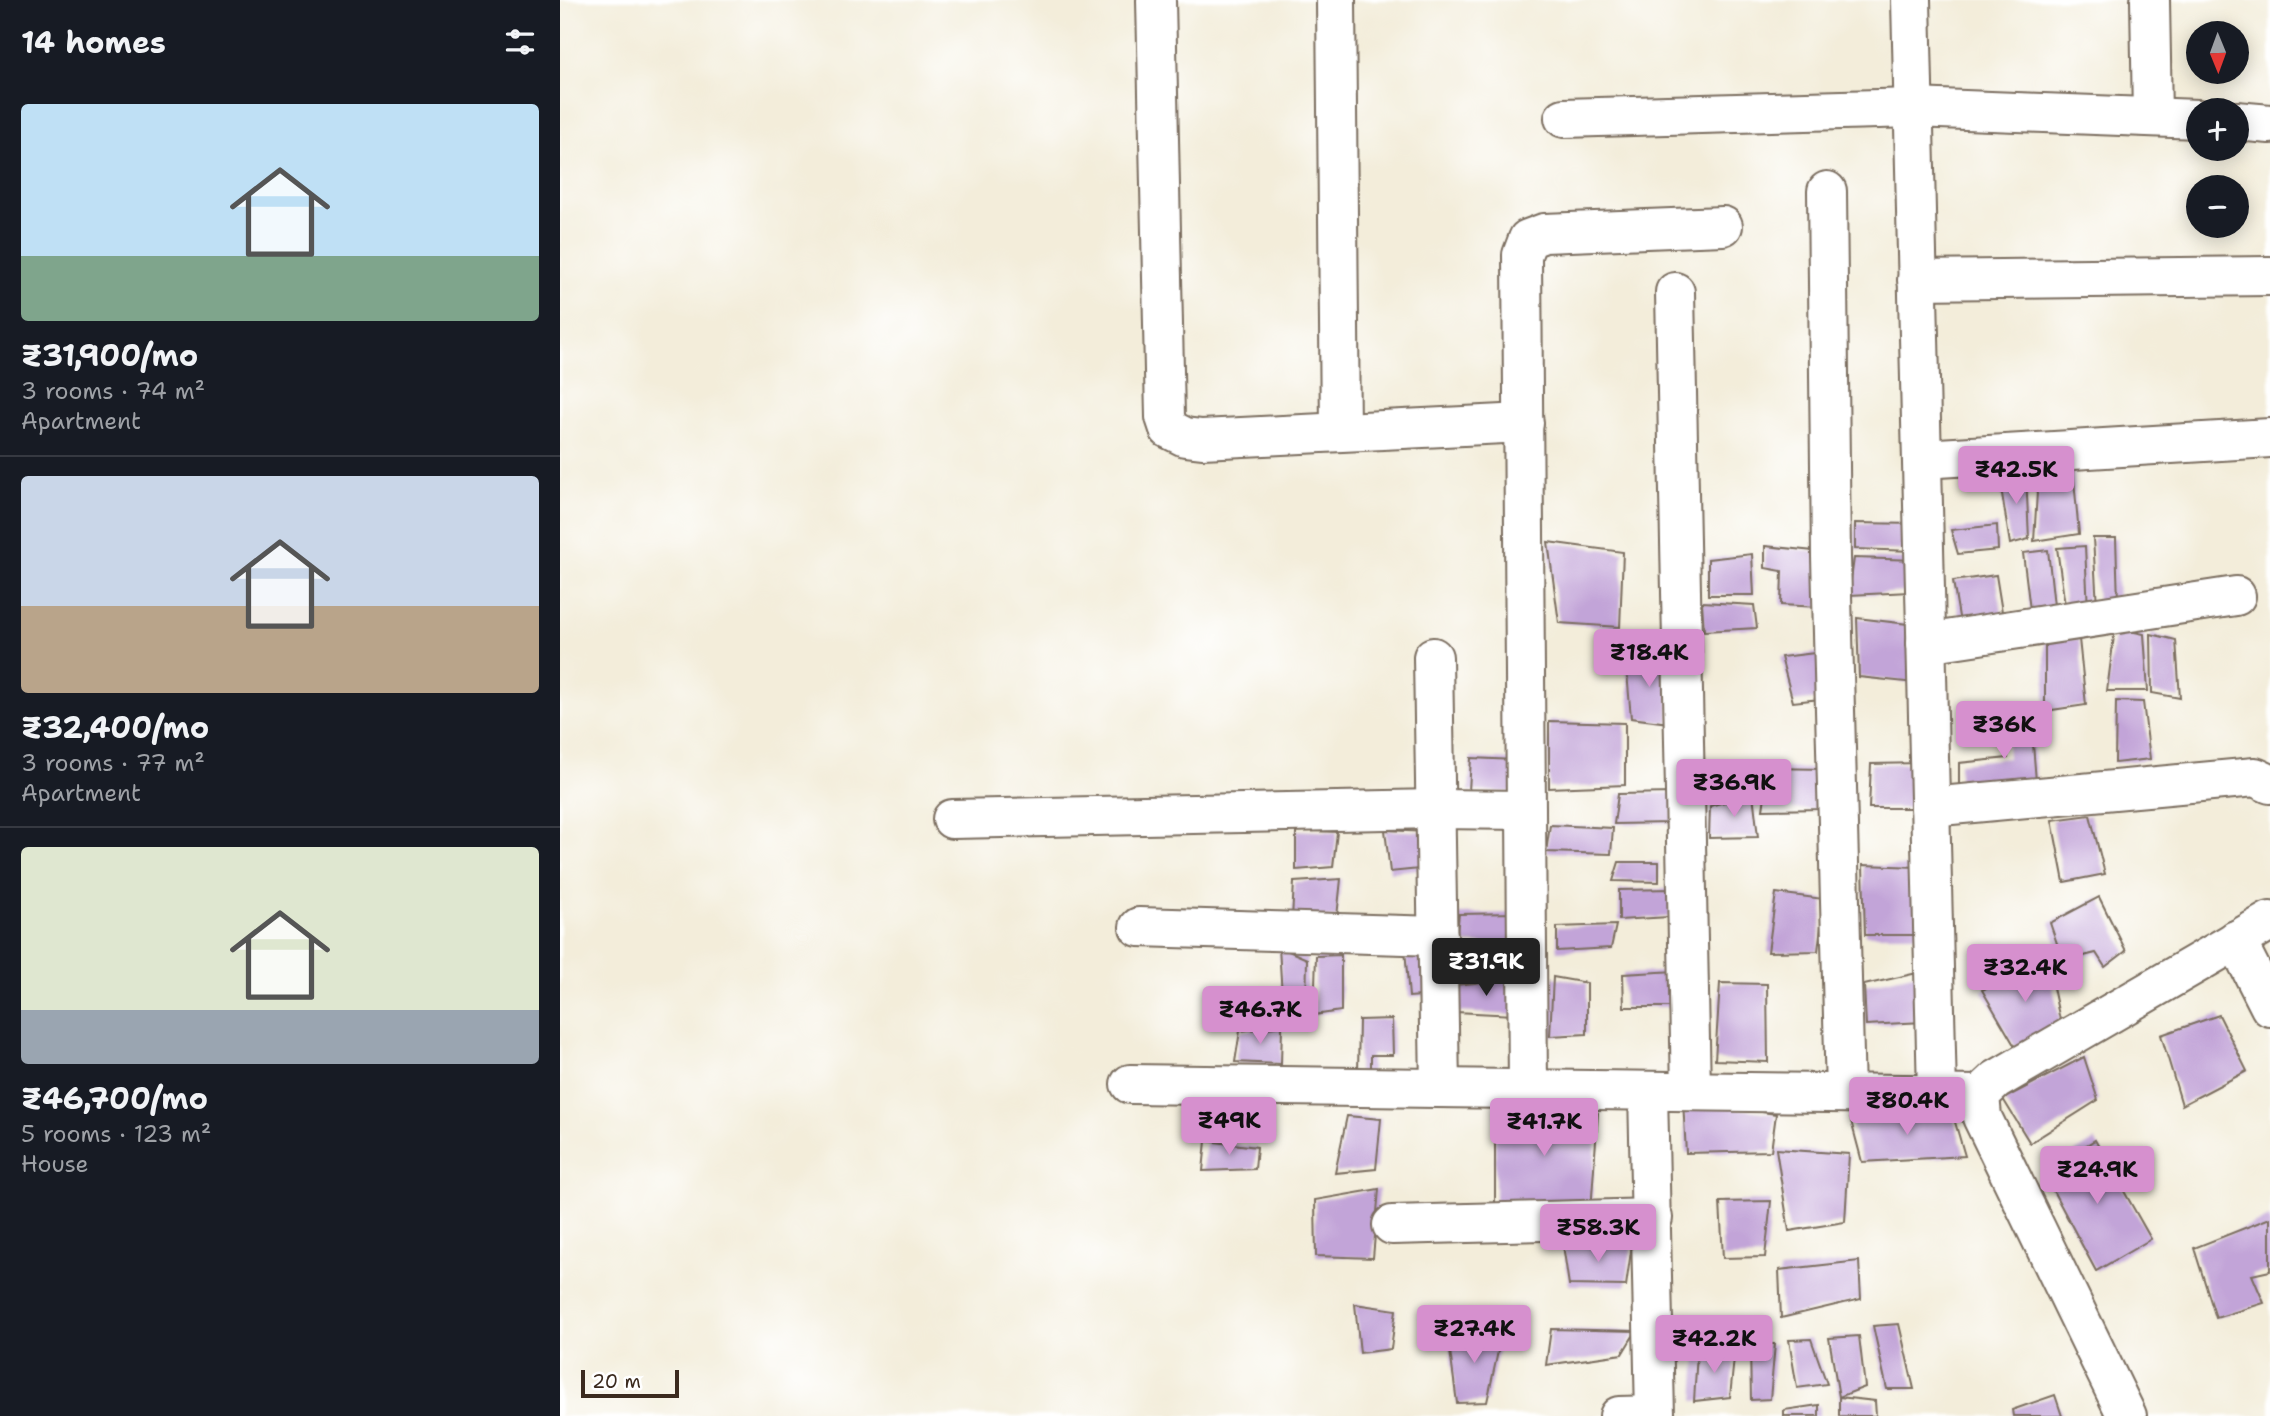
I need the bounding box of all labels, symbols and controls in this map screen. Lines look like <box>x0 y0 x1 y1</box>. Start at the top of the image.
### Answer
north arrow <box>2186 21 2249 84</box>
map controls <box>2186 21 2249 238</box>
text: 14 homes <box>21 22 166 63</box>
icon: filters <box>501 23 539 61</box>
button: + <box>2186 98 2249 161</box>
icon: home <box>217 149 343 275</box>
button: − <box>2186 175 2249 238</box>
text: ₹31,900/mo <box>21 335 198 376</box>
text: 3 rooms · 74 m² <box>21 376 205 406</box>
text: Apartment <box>21 406 141 436</box>
pin: ₹42.5K <box>1959 447 2073 506</box>
text: ₹42.5K <box>1974 454 2058 484</box>
icon: home <box>217 521 343 647</box>
pin: ₹18.4K <box>1592 630 1706 689</box>
text: ₹18.4K <box>1610 637 1688 667</box>
pin: ₹36K <box>1963 702 2045 761</box>
text: ₹32,400/mo <box>21 707 209 748</box>
text: ₹36K <box>1972 709 2036 739</box>
text: 3 rooms · 77 m² <box>21 748 205 778</box>
pin: ₹36.9K <box>1677 760 1791 819</box>
text: ₹36.9K <box>1692 767 1776 797</box>
text: Apartment <box>21 778 141 808</box>
icon: home <box>217 892 343 1018</box>
pin: ₹31.9K <box>1429 939 1543 998</box>
pin: ₹32.4K <box>1968 944 2082 1004</box>
text: ₹31.9K <box>1448 946 1524 976</box>
text: ₹32.4K <box>1983 952 2067 982</box>
pin: ₹46.7K <box>1203 986 1317 1046</box>
text: ₹46.7K <box>1218 994 1302 1024</box>
text: ₹46,700/mo <box>21 1078 208 1119</box>
pin: ₹80.4K <box>1850 1078 1964 1137</box>
text: ₹80.4K <box>1865 1085 1949 1115</box>
pin: ₹49K <box>1188 1098 1270 1157</box>
pin: ₹41.7K <box>1487 1098 1601 1158</box>
text: ₹49K <box>1197 1105 1261 1135</box>
text: ₹41.7K <box>1506 1106 1582 1136</box>
text: 5 rooms · 123 m² <box>21 1119 211 1149</box>
pin: ₹24.9K <box>2040 1146 2154 1206</box>
text: House <box>21 1149 89 1179</box>
text: ₹24.9K <box>2056 1154 2138 1184</box>
pin: ₹58.3K <box>1541 1204 1655 1264</box>
text: ₹58.3K <box>1556 1212 1640 1242</box>
pin: ₹27.4K <box>1417 1306 1531 1365</box>
text: ₹27.4K <box>1433 1313 1515 1343</box>
pin: ₹42.2K <box>1657 1316 1771 1375</box>
text: ₹42.2K <box>1672 1323 1756 1353</box>
scale bar <box>581 1367 679 1399</box>
text: 20 m <box>592 1369 641 1394</box>

